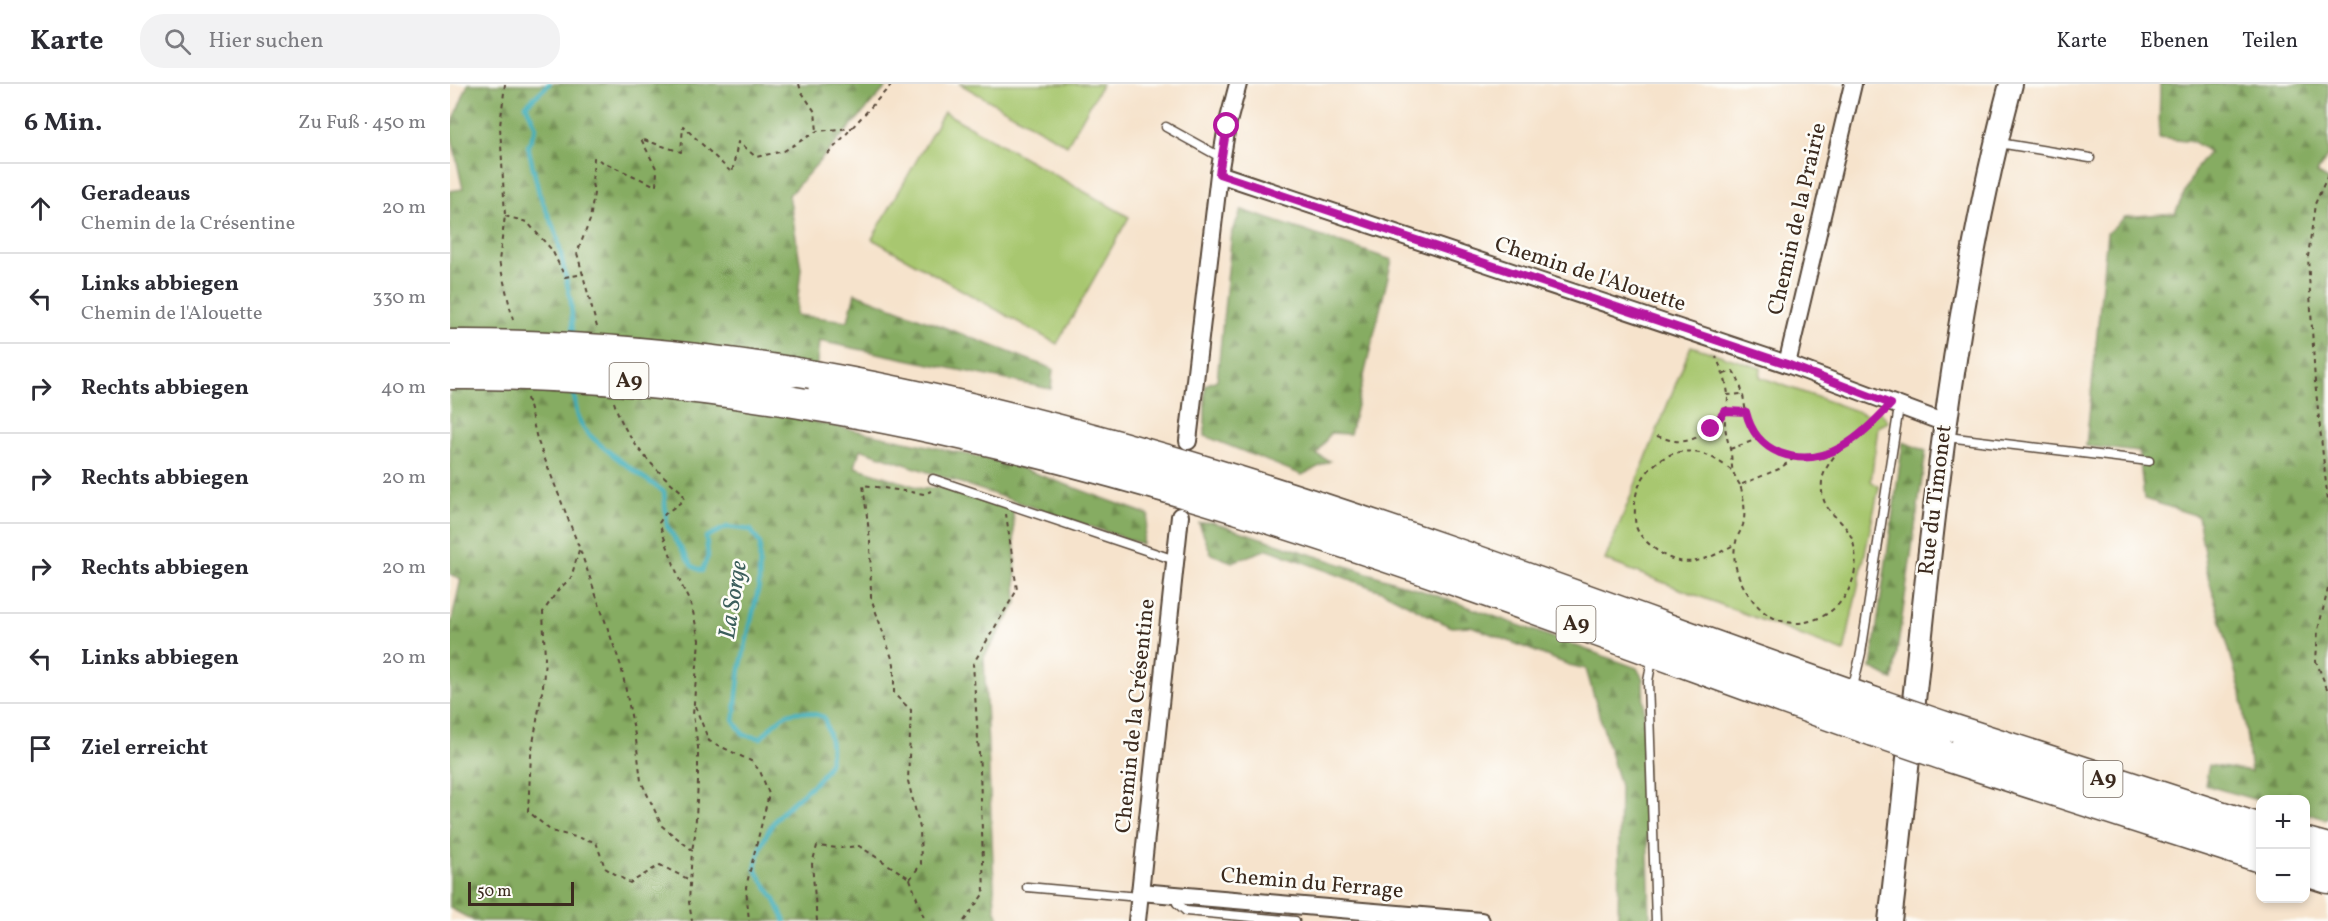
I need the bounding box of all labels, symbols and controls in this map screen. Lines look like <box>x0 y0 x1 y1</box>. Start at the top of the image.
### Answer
search box <box>140 14 560 68</box>
text: Karte <box>30 22 104 61</box>
icon: search <box>161 25 194 58</box>
text: Hier suchen <box>209 26 324 57</box>
text: Karte <box>2056 27 2107 56</box>
text: Ebenen <box>2140 27 2209 56</box>
text: Teilen <box>2242 27 2298 56</box>
text: 6 Min. <box>24 105 102 141</box>
text: Zu Fuß · 450 m <box>298 109 426 137</box>
route start <box>1213 112 1239 138</box>
street label: Chemin de la Prairie <box>1761 120 1835 318</box>
text: Geradeaus <box>81 179 191 210</box>
icon: ahead <box>24 192 57 225</box>
text: 20 m <box>382 194 426 222</box>
text: Chemin de la Crésentine <box>81 210 295 238</box>
street label: Chemin de l'Alouette <box>1490 229 1690 321</box>
text: Links abbiegen <box>81 269 239 300</box>
icon: left <box>24 282 57 315</box>
text: 330 m <box>372 284 426 312</box>
text: Chemin de l'Alouette <box>81 300 262 328</box>
road number: A9 <box>610 363 648 399</box>
icon: right <box>24 372 57 405</box>
text: Rechts abbiegen <box>81 373 249 404</box>
text: 40 m <box>381 374 426 402</box>
route end <box>1697 415 1723 441</box>
street label: Rue du Timonet <box>1911 423 1961 577</box>
icon: right <box>24 462 57 495</box>
text: Rechts abbiegen <box>81 463 249 494</box>
text: 20 m <box>382 464 426 492</box>
icon: right <box>24 552 57 585</box>
text: Rechts abbiegen <box>81 553 249 584</box>
text: 20 m <box>382 554 426 582</box>
water label: La Sorge <box>711 558 757 641</box>
street label: Chemin de la Crésentine <box>1108 597 1164 835</box>
road number: A9 <box>1556 606 1596 642</box>
icon: left <box>24 642 57 675</box>
text: Links abbiegen <box>81 643 239 674</box>
text: 20 m <box>382 644 426 672</box>
icon: arrive <box>24 732 57 765</box>
text: Ziel erreicht <box>81 733 208 764</box>
road number: A9 <box>2084 761 2122 797</box>
map controls <box>2256 795 2310 903</box>
button: + <box>2256 795 2310 849</box>
button: − <box>2256 849 2310 903</box>
street label: Chemin du Ferrage <box>1219 861 1405 907</box>
scale bar <box>468 879 574 906</box>
text: 50 m <box>477 881 511 903</box>

